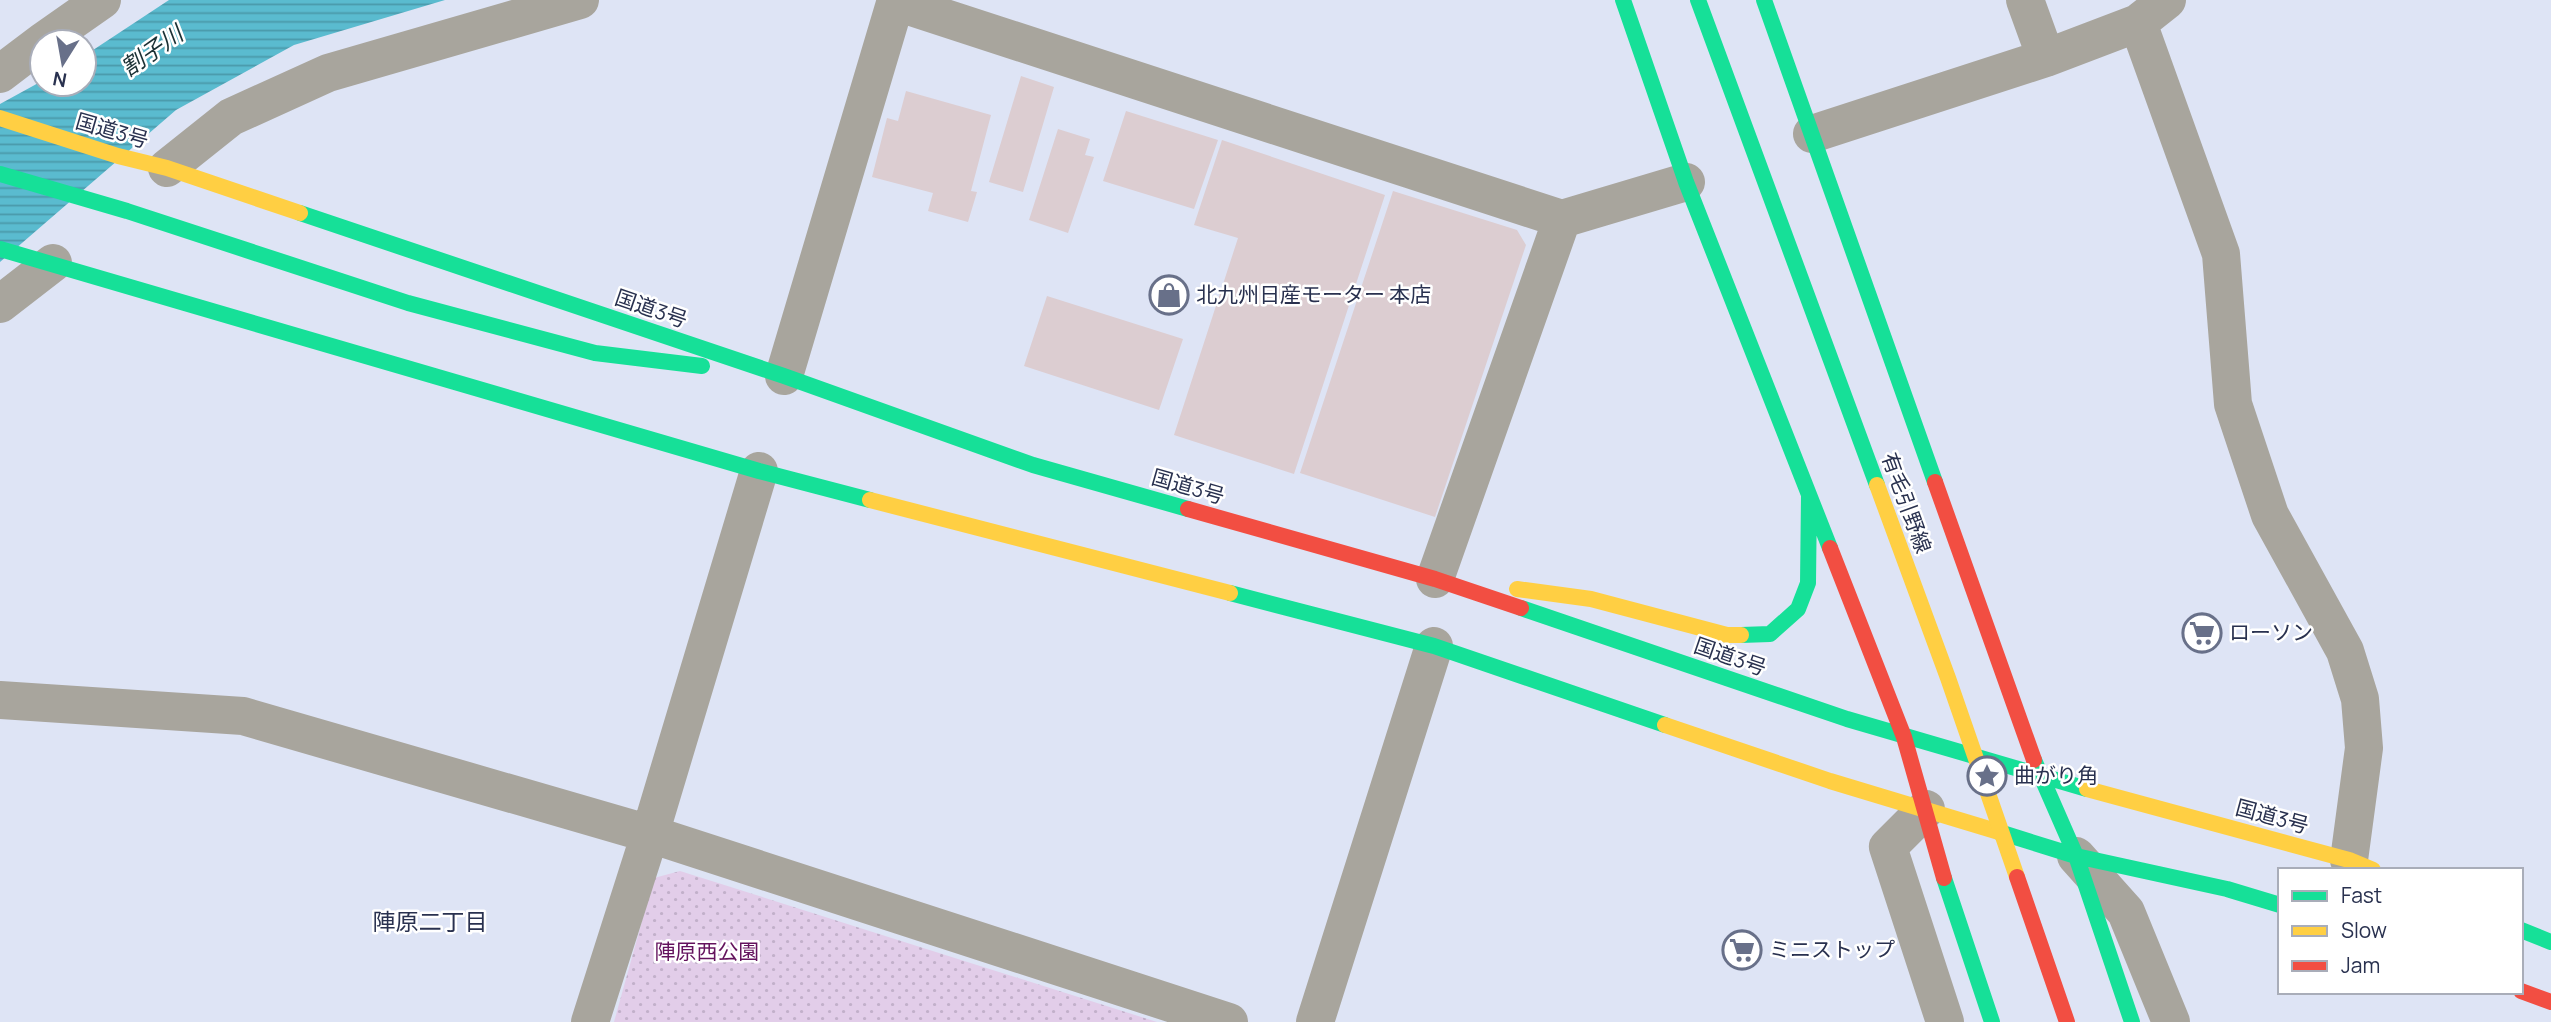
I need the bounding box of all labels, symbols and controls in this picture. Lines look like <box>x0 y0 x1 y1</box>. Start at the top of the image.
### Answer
water label: 割子川 <box>114 16 191 83</box>
north arrow <box>28 28 98 98</box>
text: N <box>51 66 69 94</box>
street label: 国道3号 <box>73 106 152 154</box>
shop icon: 北九州日産モーター 本店 <box>1148 274 1190 316</box>
place label: 北九州日産モーター 本店 <box>1196 280 1431 308</box>
street label: 国道3号 <box>611 283 691 333</box>
street label: 有毛引野線 <box>1876 449 1938 557</box>
street label: 国道3号 <box>1149 462 1228 510</box>
supermarket icon: ローソン <box>2181 612 2223 654</box>
place label: ローソン <box>2229 618 2313 646</box>
street label: 国道3号 <box>1690 631 1770 681</box>
place icon: 曲がり角 <box>1966 755 2008 797</box>
place label: 曲がり角 <box>2014 761 2098 789</box>
street label: 国道3号 <box>2233 793 2312 839</box>
legend <box>2278 868 2523 994</box>
text: Fast <box>2341 881 2382 909</box>
district label: 陣原二丁目 <box>373 905 488 937</box>
text: Slow <box>2341 916 2387 944</box>
supermarket icon: ミニストップ <box>1721 929 1763 971</box>
place label: ミニストップ <box>1769 935 1895 963</box>
park label: 陣原西公園 <box>655 937 760 965</box>
text: Jam <box>2341 951 2380 979</box>

